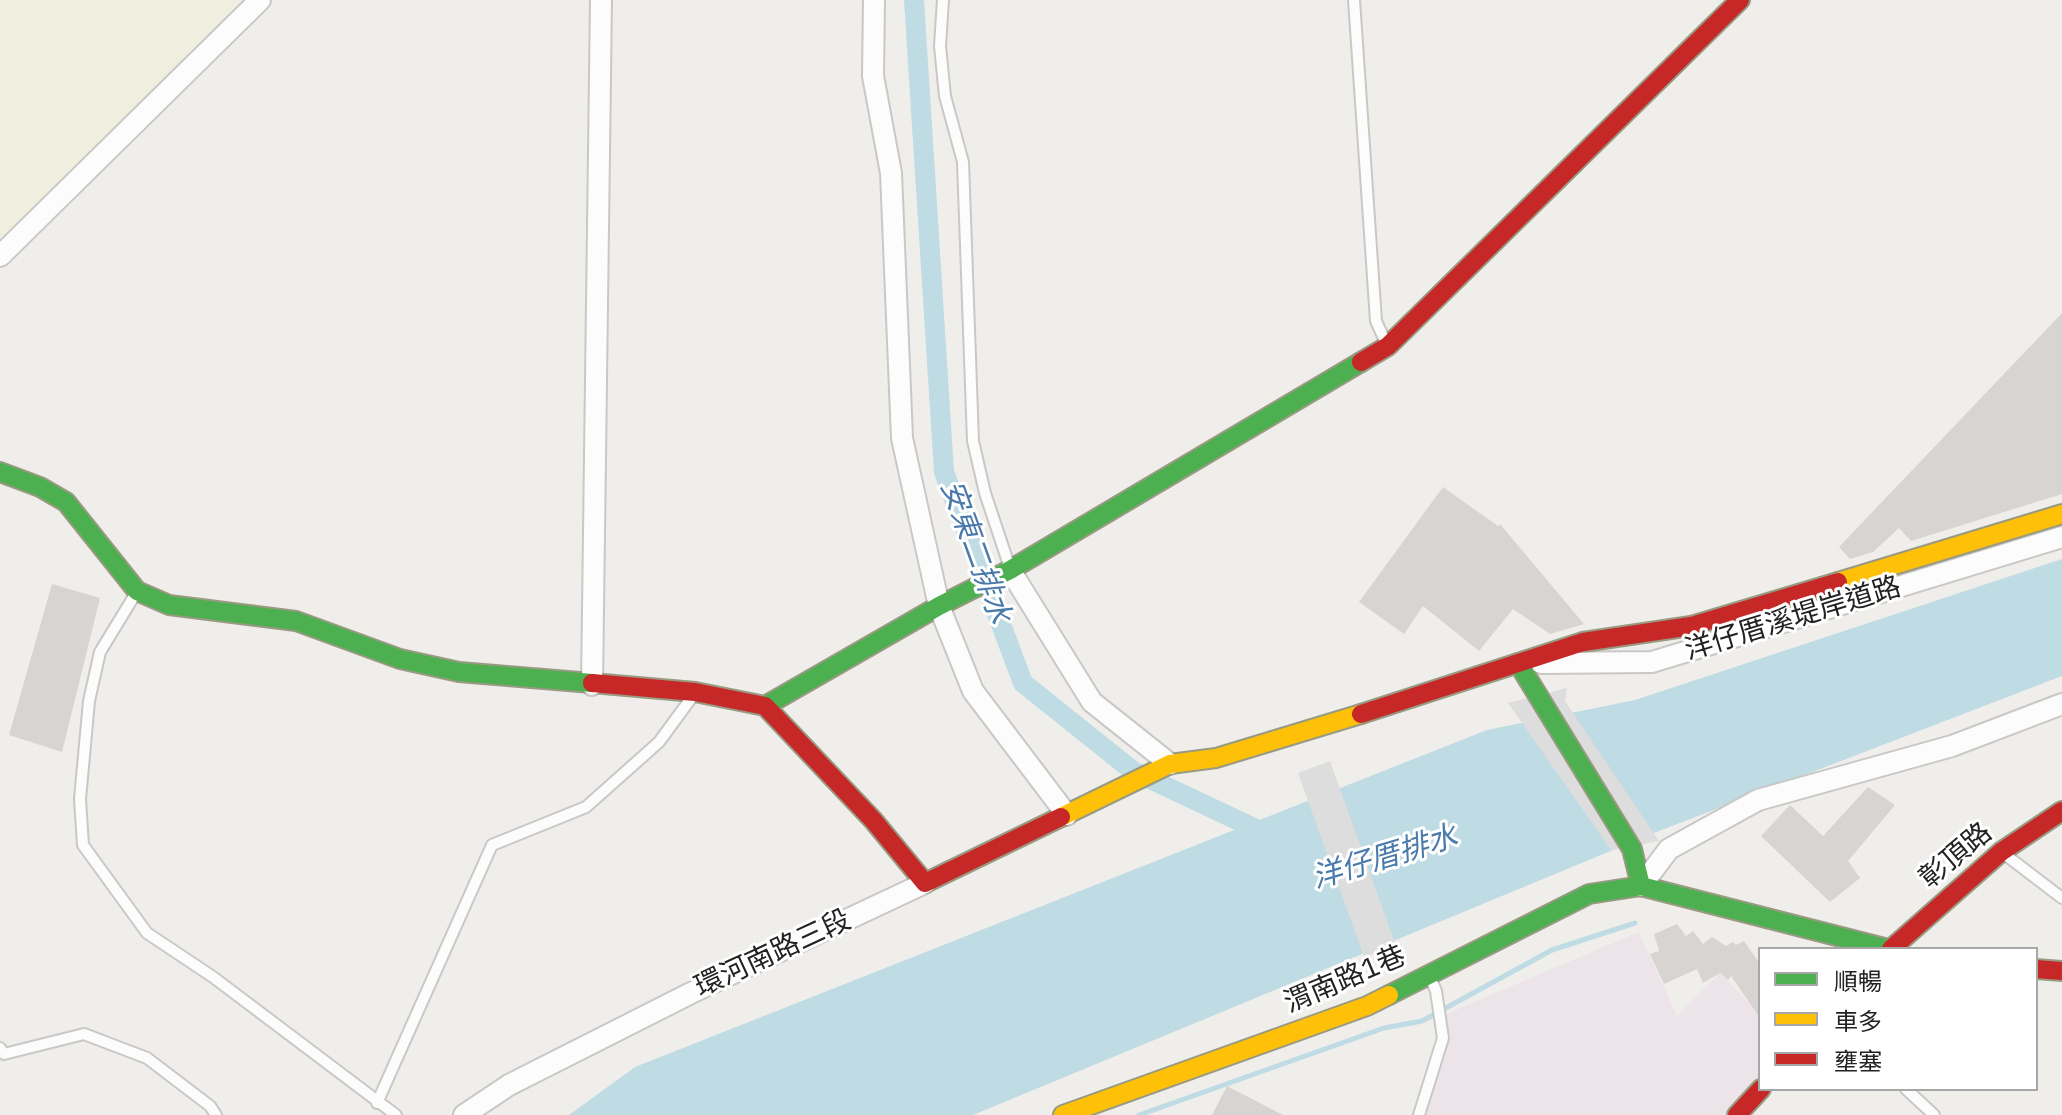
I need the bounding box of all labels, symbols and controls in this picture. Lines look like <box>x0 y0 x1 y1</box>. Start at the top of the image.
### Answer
water label: 安東二排水 <box>932 475 1018 629</box>
street label: 洋仔厝溪堤岸道路 <box>1681 570 1905 668</box>
street label: 彰頂路 <box>1913 816 1999 896</box>
water label: 洋仔厝排水 <box>1308 819 1462 897</box>
street label: 環河南路三段 <box>690 903 856 1005</box>
street label: 渭南路1巷 <box>1279 939 1411 1021</box>
legend <box>1758 947 2038 1091</box>
text: 順暢 <box>1834 965 1882 997</box>
text: 車多 <box>1834 1005 1882 1037</box>
text: 壅塞 <box>1834 1045 1882 1077</box>

